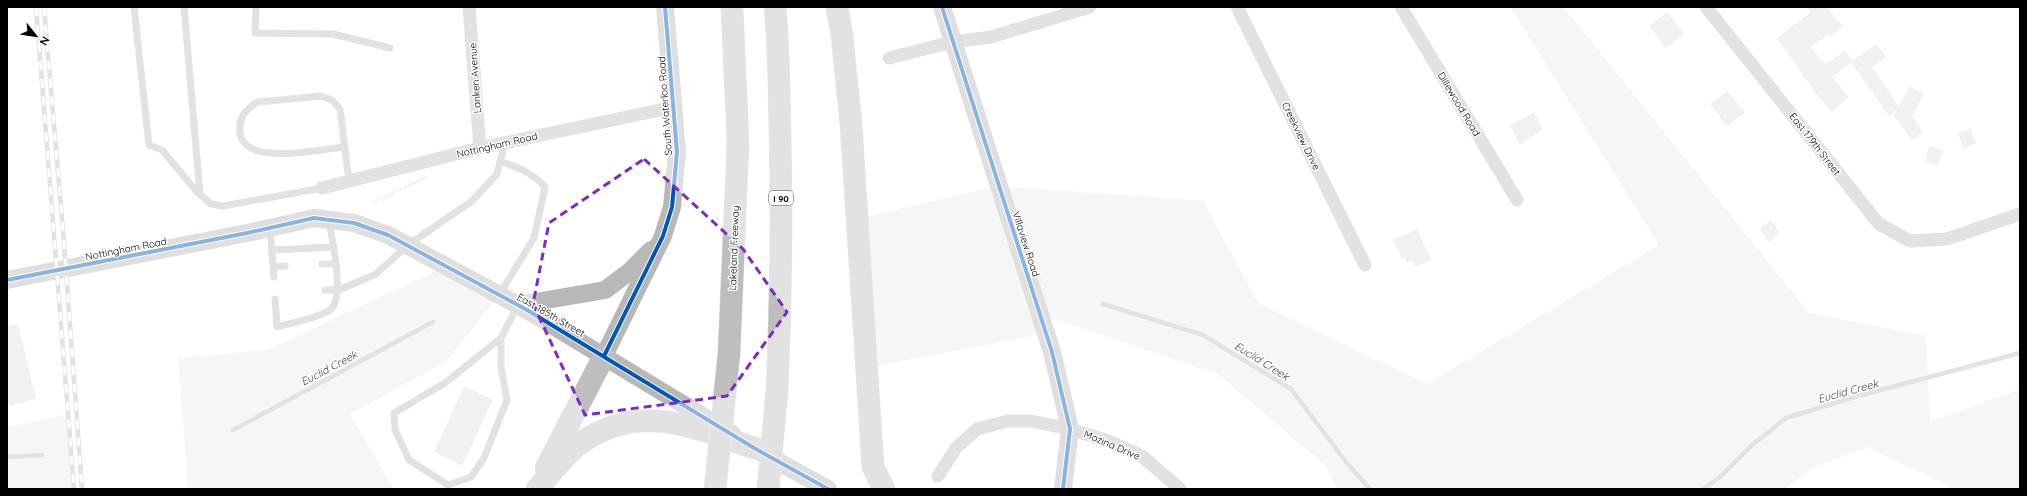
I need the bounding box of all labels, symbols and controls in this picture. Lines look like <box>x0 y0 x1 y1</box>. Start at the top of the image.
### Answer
north arrow <box>16 16 56 56</box>
text: N <box>37 34 53 48</box>
street label: Lanken Avenue <box>466 42 484 114</box>
street label: South Waterloo Road <box>655 56 675 156</box>
street label: Dillewood Road <box>1435 69 1483 139</box>
street label: Creekview Drive <box>1279 100 1323 173</box>
street label: East 179th Street <box>1786 110 1844 178</box>
street label: Nottingham Road <box>455 129 539 161</box>
road number: I 90 <box>769 191 793 205</box>
street label: Lakeland Freeway <box>726 205 742 291</box>
street label: Villaview Road <box>1009 210 1043 278</box>
street label: Nottingham Road <box>84 235 168 263</box>
street label: East 185th Street <box>515 290 588 340</box>
water label: Euclid Creek <box>1232 339 1293 384</box>
water label: Euclid Creek <box>298 347 361 389</box>
water label: Euclid Creek <box>1816 376 1881 406</box>
street label: Mozina Drive <box>1082 427 1142 463</box>

